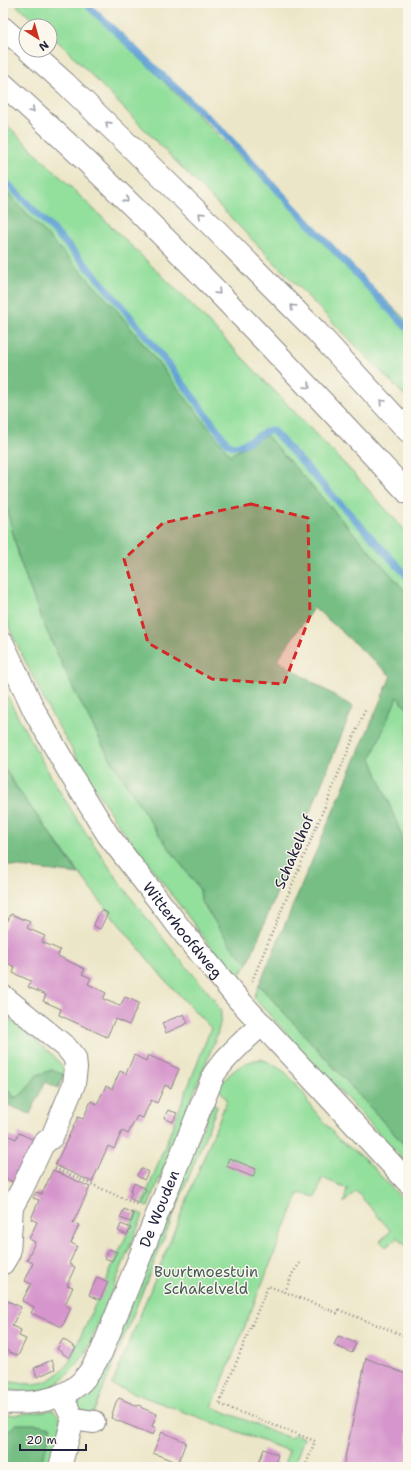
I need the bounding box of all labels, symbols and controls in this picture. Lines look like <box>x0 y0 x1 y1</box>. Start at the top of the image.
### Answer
north arrow <box>18 18 58 58</box>
text: N <box>35 37 52 54</box>
one-way arrow <box>27 105 35 113</box>
one-way arrow <box>105 121 113 129</box>
one-way arrow <box>121 196 129 203</box>
one-way arrow <box>198 212 206 220</box>
one-way arrow <box>213 287 221 295</box>
one-way arrow <box>290 304 297 312</box>
one-way arrow <box>303 381 311 389</box>
one-way arrow <box>379 399 386 407</box>
street label: Schakelhof <box>269 811 319 892</box>
street label: Witterhoofdweg <box>138 878 227 982</box>
street label: De Wouden <box>135 1167 184 1250</box>
park label: Buurtmoestuin Schakelveld <box>154 1262 258 1299</box>
scale bar <box>20 1426 86 1452</box>
text: 20 m <box>26 1432 57 1448</box>

